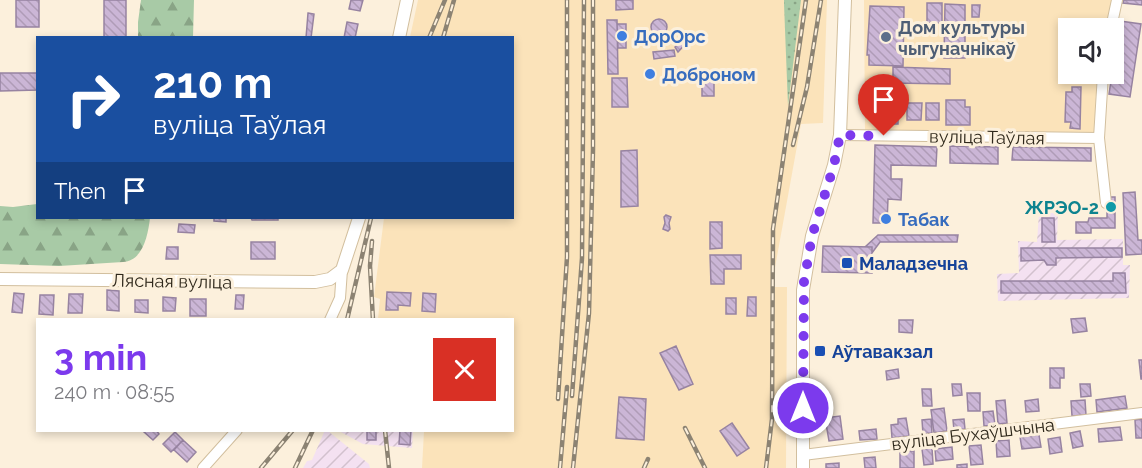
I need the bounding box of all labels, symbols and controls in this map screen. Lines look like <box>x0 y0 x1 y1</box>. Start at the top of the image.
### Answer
place label: Дом культуры чыгуначнікаў <box>898 17 1025 59</box>
map controls <box>1058 18 1124 84</box>
button: sound <box>1058 18 1124 84</box>
place label: ДорОрс <box>634 26 706 47</box>
marker: ДорОрс <box>615 29 629 43</box>
marker: Дом культуры чыгуначнікаў <box>879 30 893 44</box>
text: 210 m <box>153 59 272 108</box>
icon: right <box>54 60 132 138</box>
place label: Доброном <box>662 64 756 85</box>
marker: Доброном <box>643 67 657 81</box>
pin <box>858 74 909 136</box>
icon: arrive <box>867 83 900 116</box>
text: вуліца Таўлая <box>153 109 326 140</box>
street label: вуліца Таўлая <box>929 125 1045 149</box>
icon: arrive <box>118 174 151 207</box>
text: Then <box>54 178 106 204</box>
place label: ЖРЭО-2 <box>1024 197 1099 218</box>
marker: ЖРЭО-2 <box>1104 200 1118 214</box>
place label: Табак <box>898 209 950 230</box>
marker: Табак <box>879 212 893 226</box>
place label: Маладзечна <box>859 253 968 274</box>
marker: Маладзечна <box>840 256 854 270</box>
street label: Лясная вуліца <box>112 269 232 293</box>
text: 3 min <box>54 336 147 378</box>
button: close <box>433 338 496 401</box>
place label: Аўтавакзал <box>832 341 933 362</box>
marker: Аўтавакзал <box>813 344 827 358</box>
position arrow <box>771 376 835 440</box>
text: 240 m · 08:55 <box>54 380 175 404</box>
street label: вуліца Бухаўшчына <box>890 414 1056 454</box>

